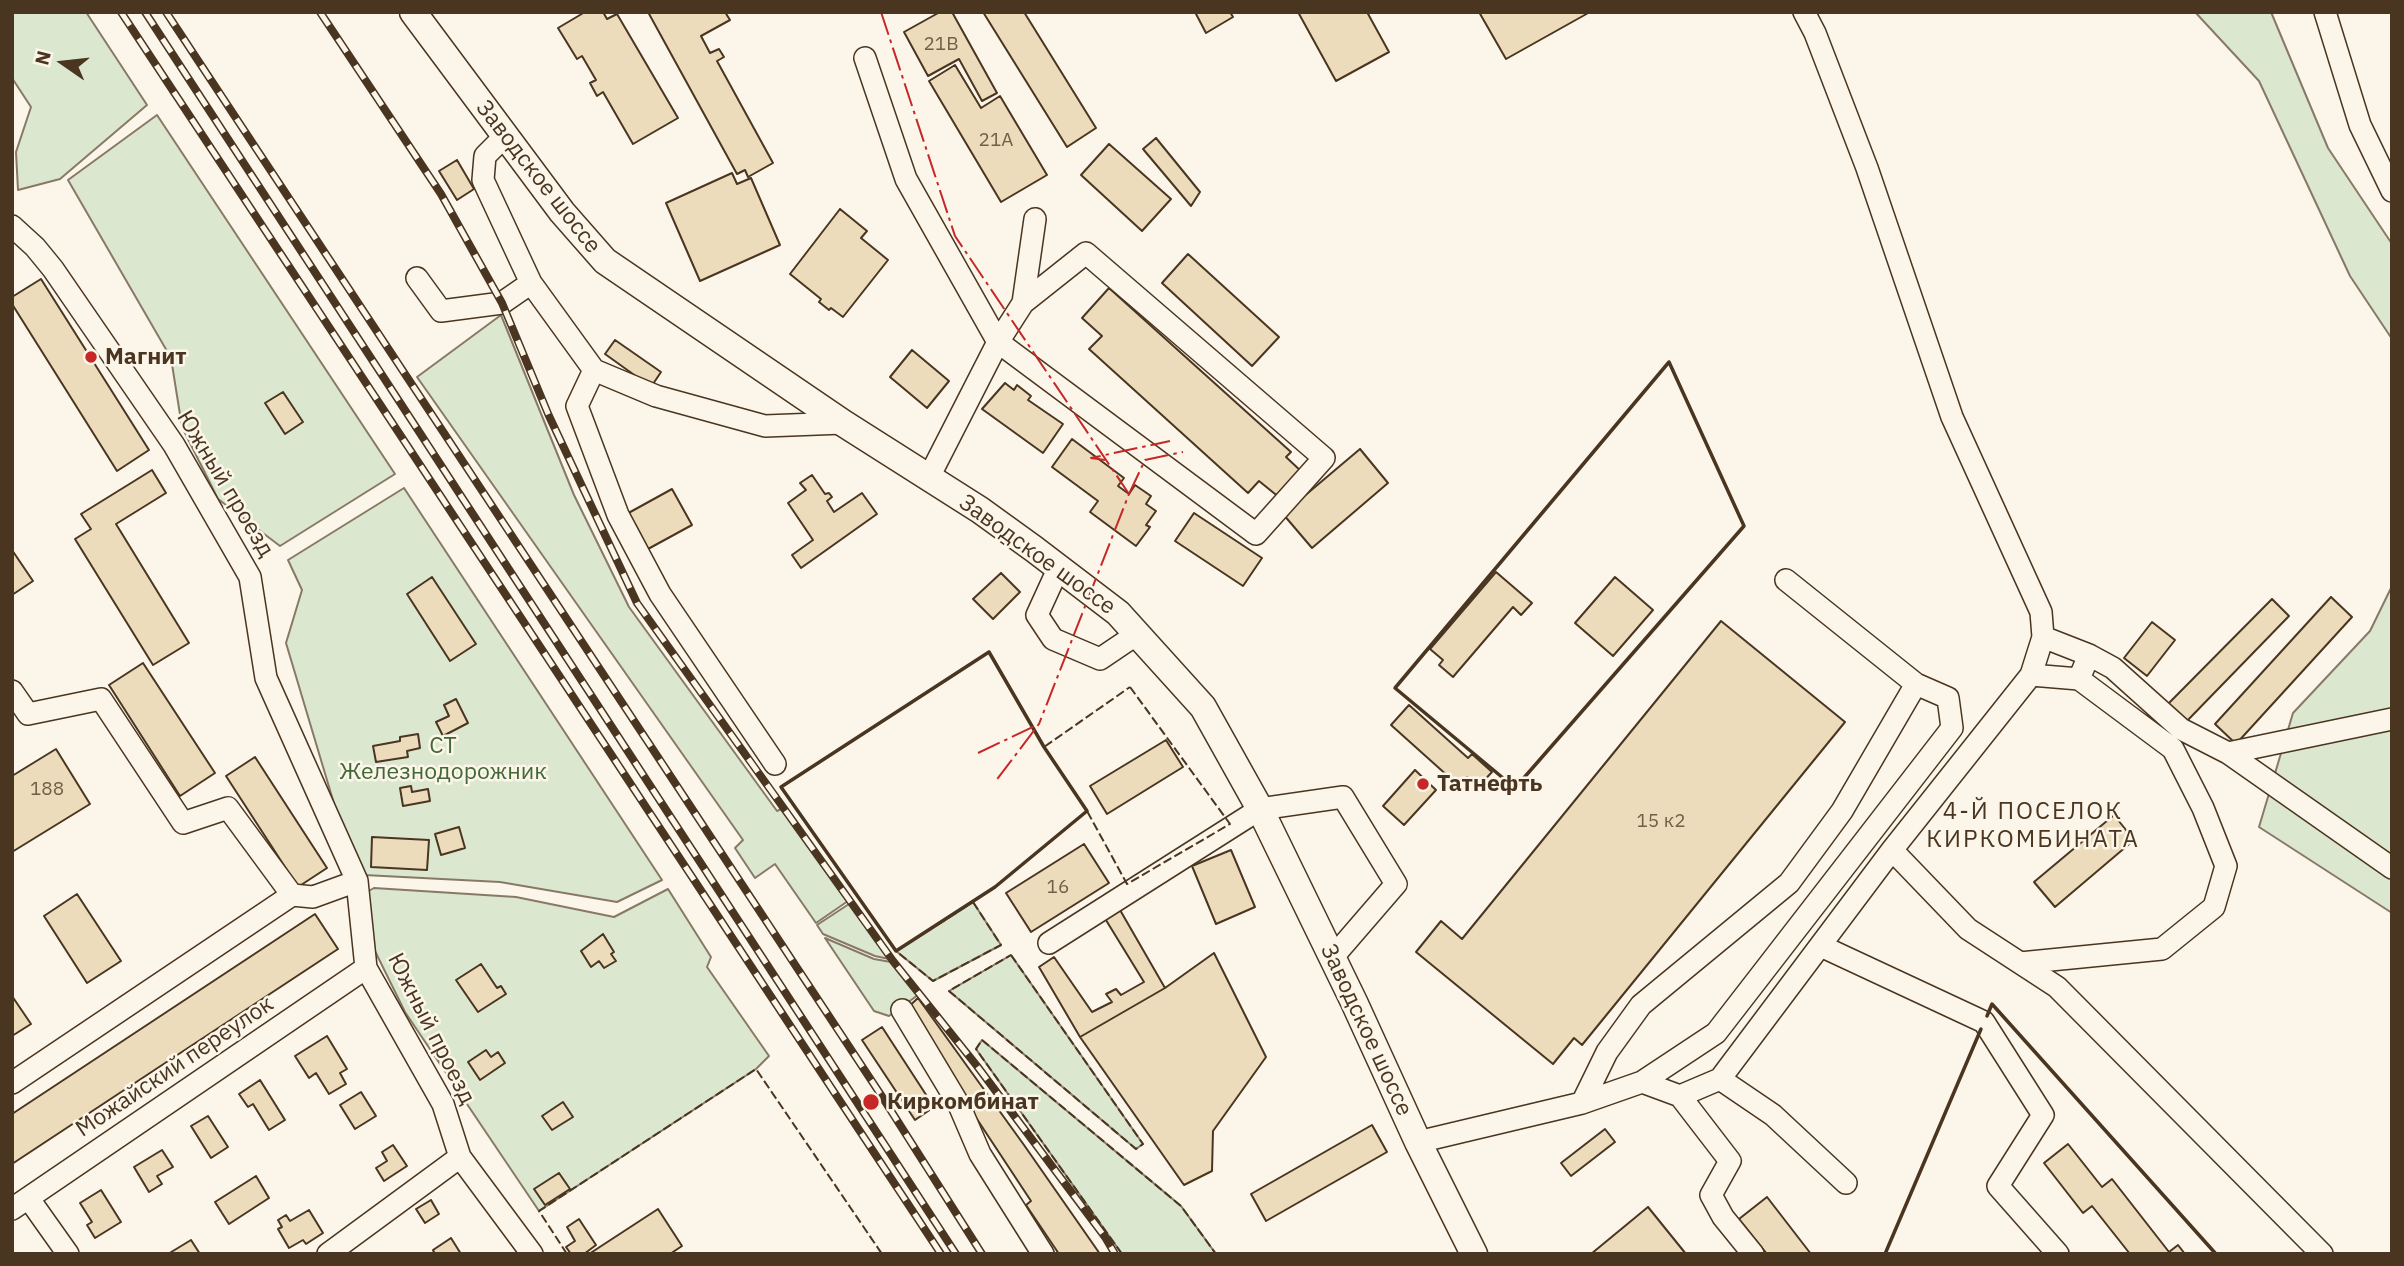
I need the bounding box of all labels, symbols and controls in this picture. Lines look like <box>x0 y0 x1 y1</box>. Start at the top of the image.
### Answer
north arrow <box>28 28 98 98</box>
house number: 21В <box>923 34 959 56</box>
text: N <box>29 48 56 68</box>
street label: Заводское шоссе <box>470 95 606 259</box>
house number: 21А <box>979 130 1013 152</box>
place label: Магнит <box>105 343 187 371</box>
marker: Магнит <box>83 349 99 365</box>
street label: Южный проезд <box>170 406 280 562</box>
street label: Заводское шоссе <box>953 489 1121 621</box>
park label: СТ Железнодорожник <box>339 732 547 786</box>
place label: Татнефть <box>1437 770 1542 798</box>
marker: Татнефть <box>1415 776 1431 792</box>
house number: 188 <box>30 779 64 801</box>
district label: 4-Й ПОСЕЛОК КИРКОМБИНАТА <box>1928 798 2138 854</box>
house number: 15 к2 <box>1636 811 1686 833</box>
house number: 16 <box>1047 877 1069 899</box>
street label: Заводское шоссе <box>1314 940 1418 1120</box>
street label: Южный проезд <box>381 949 481 1109</box>
street label: Можайский переулок <box>71 991 279 1143</box>
place label: Киркомбинат <box>887 1088 1039 1116</box>
marker: Киркомбинат <box>861 1092 881 1112</box>

